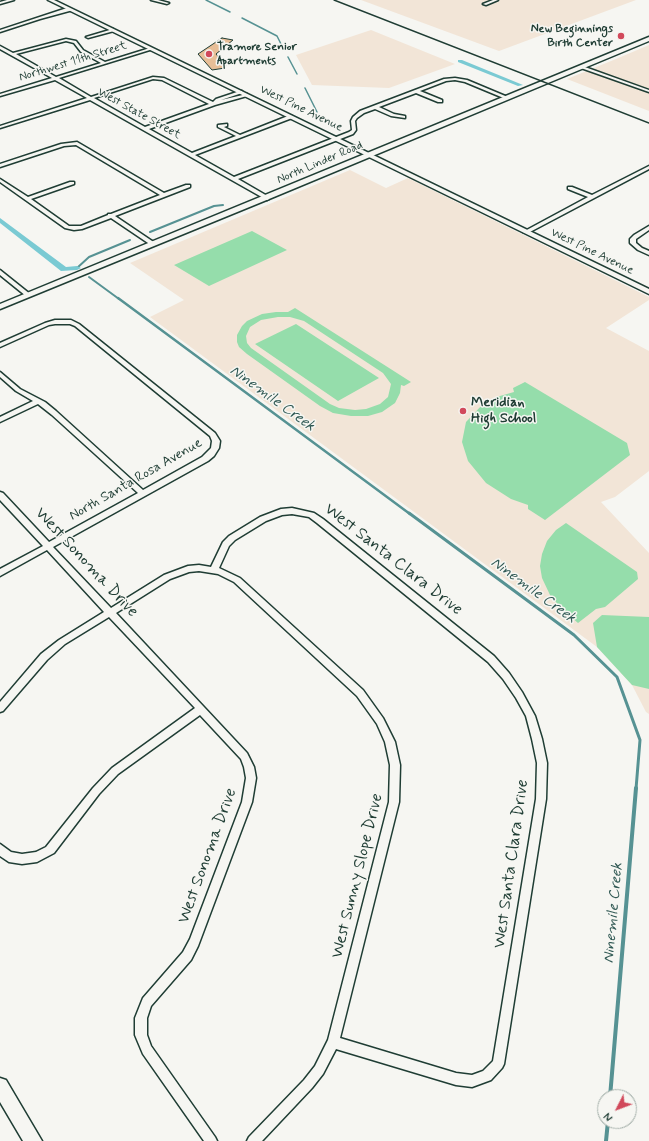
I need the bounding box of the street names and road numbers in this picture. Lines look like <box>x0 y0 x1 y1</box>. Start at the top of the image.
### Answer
street label: Northwest 11th Street <box>17 39 129 85</box>
street label: West Pine Avenue <box>257 83 345 135</box>
street label: West State Street <box>95 85 183 143</box>
street label: North Linder Road <box>275 138 365 188</box>
street label: West Pine Avenue <box>548 226 636 278</box>
street label: North Santa Rosa Avenue <box>67 435 205 525</box>
street label: West Santa Clara Drive <box>320 500 466 620</box>
street label: West Sonoma Drive <box>30 504 142 622</box>
street label: West Santa Clara Drive <box>490 778 534 950</box>
street label: West Sonoma Drive <box>174 785 242 927</box>
street label: West Sunny Slope Drive <box>328 792 388 960</box>

